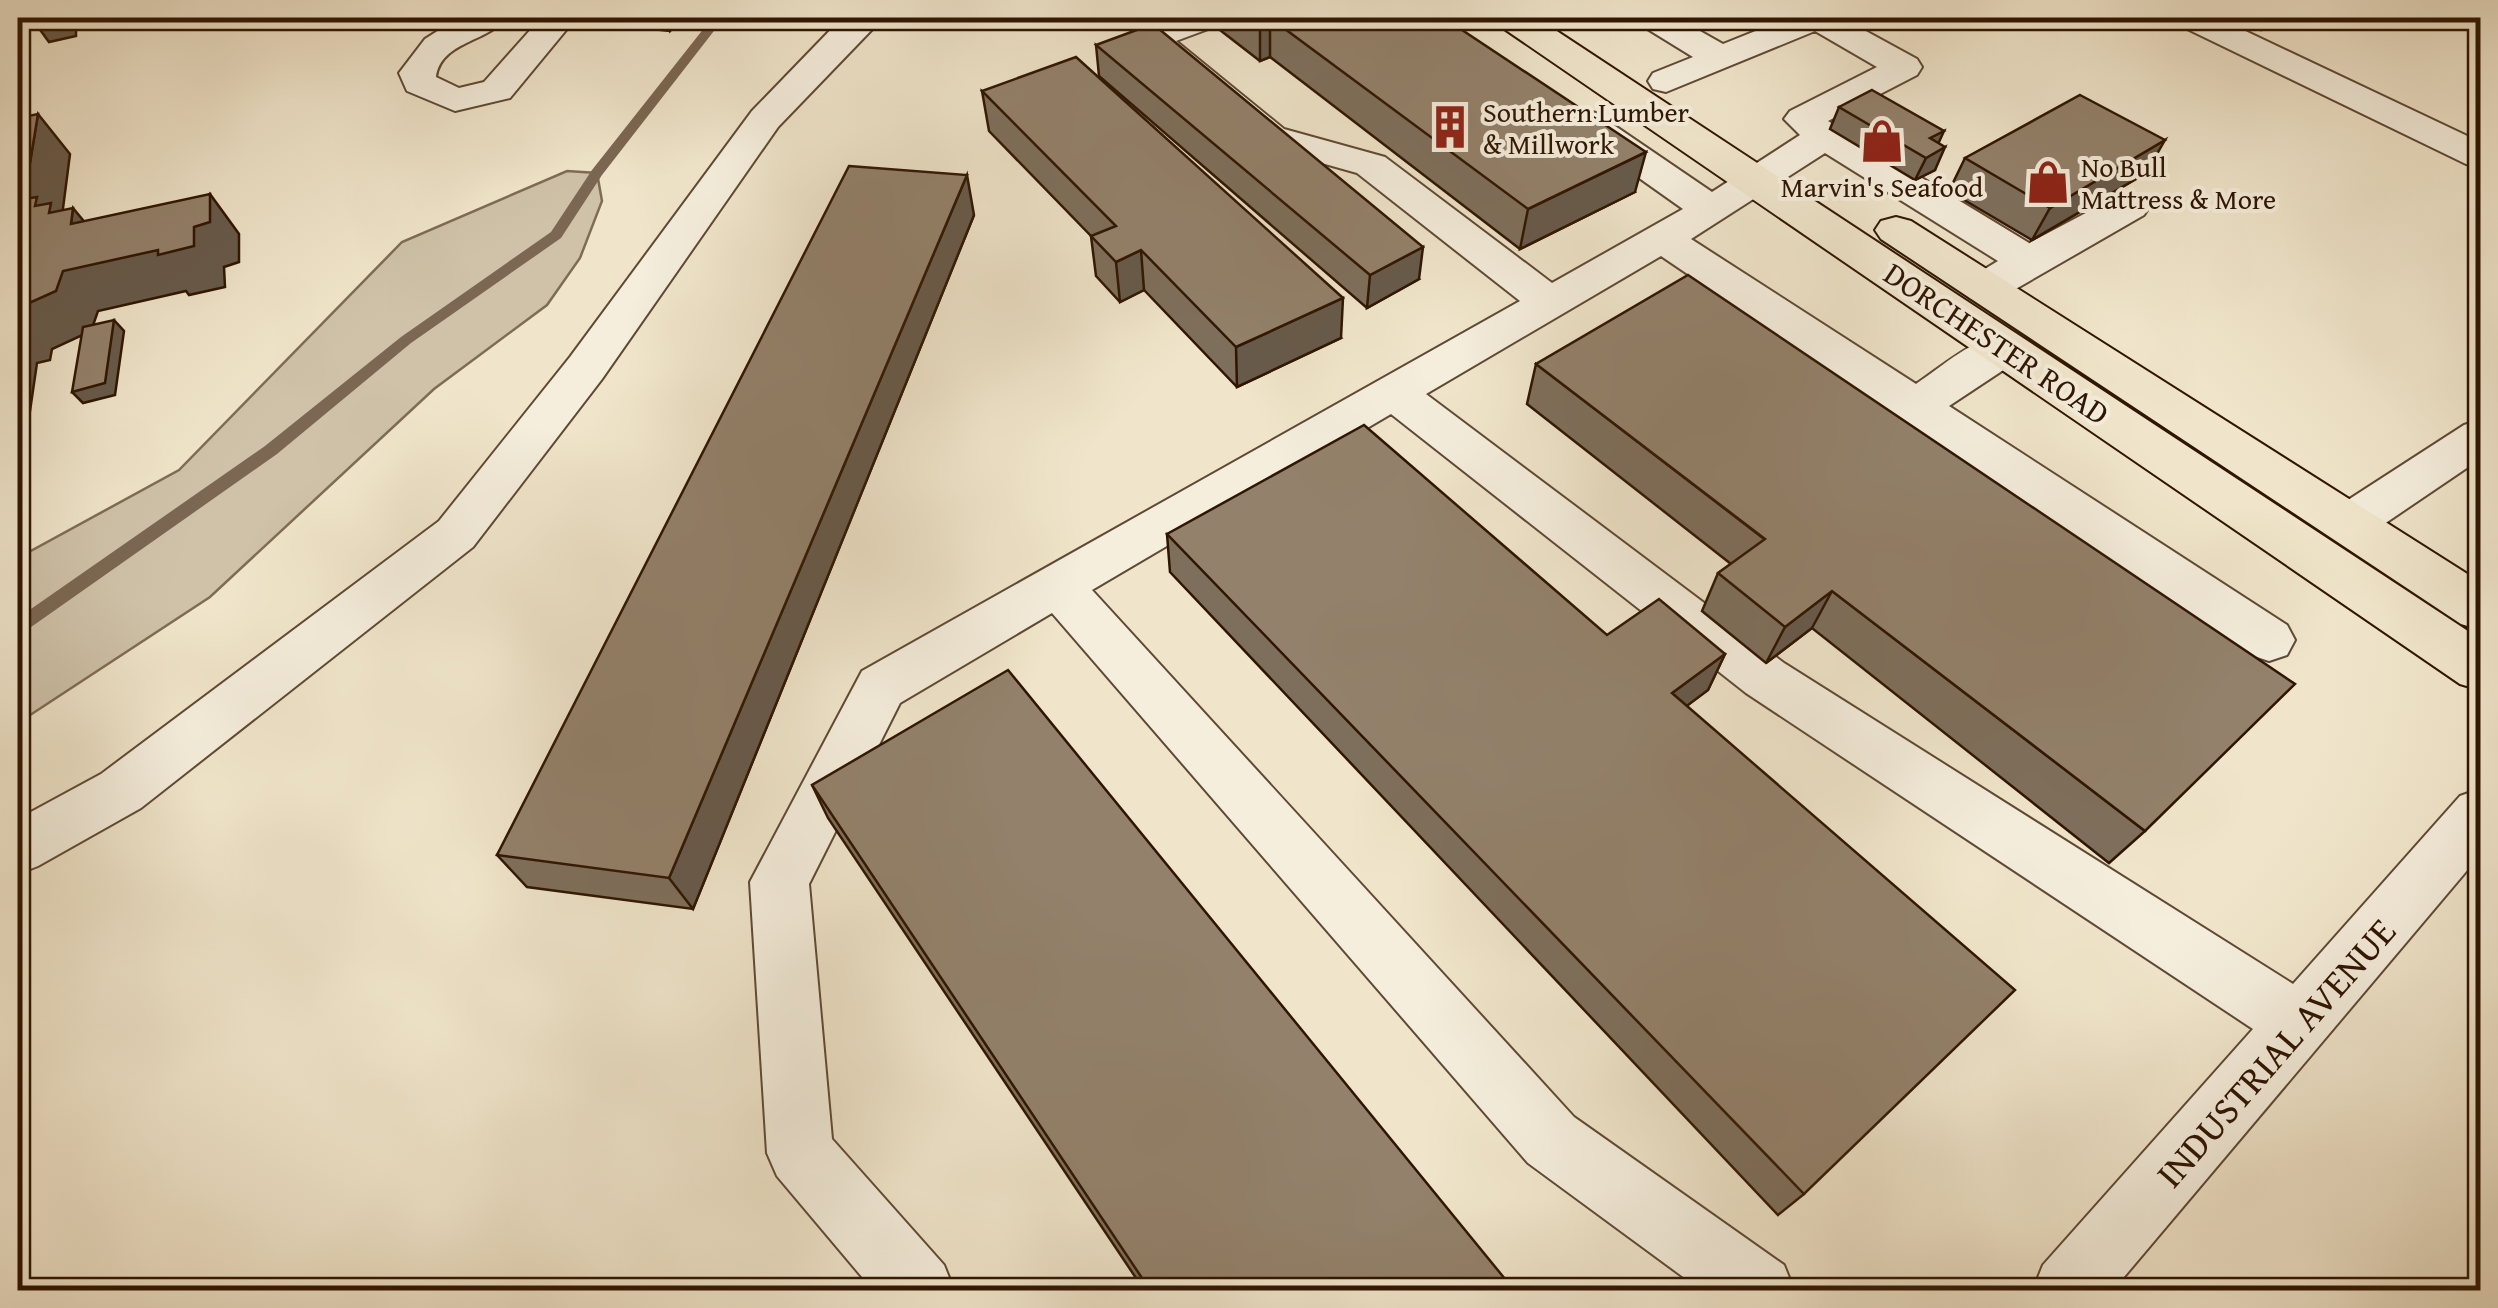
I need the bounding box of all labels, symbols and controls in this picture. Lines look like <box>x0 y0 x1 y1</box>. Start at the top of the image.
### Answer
place label: Southern Lumber & Millwork <box>1483 91 1690 164</box>
building icon: Southern Lumber & Millwork <box>1426 103 1474 151</box>
shop icon: Marvin's Seafood <box>1858 117 1906 165</box>
place label: No Bull Mattress & More <box>2081 146 2276 219</box>
shop icon: No Bull Mattress & More <box>2024 158 2072 206</box>
place label: Marvin's Seafood <box>1781 166 1983 207</box>
street label: DORCHESTER ROAD <box>1875 250 2119 436</box>
street label: INDUSTRIAL AVENUE <box>2142 905 2408 1199</box>

